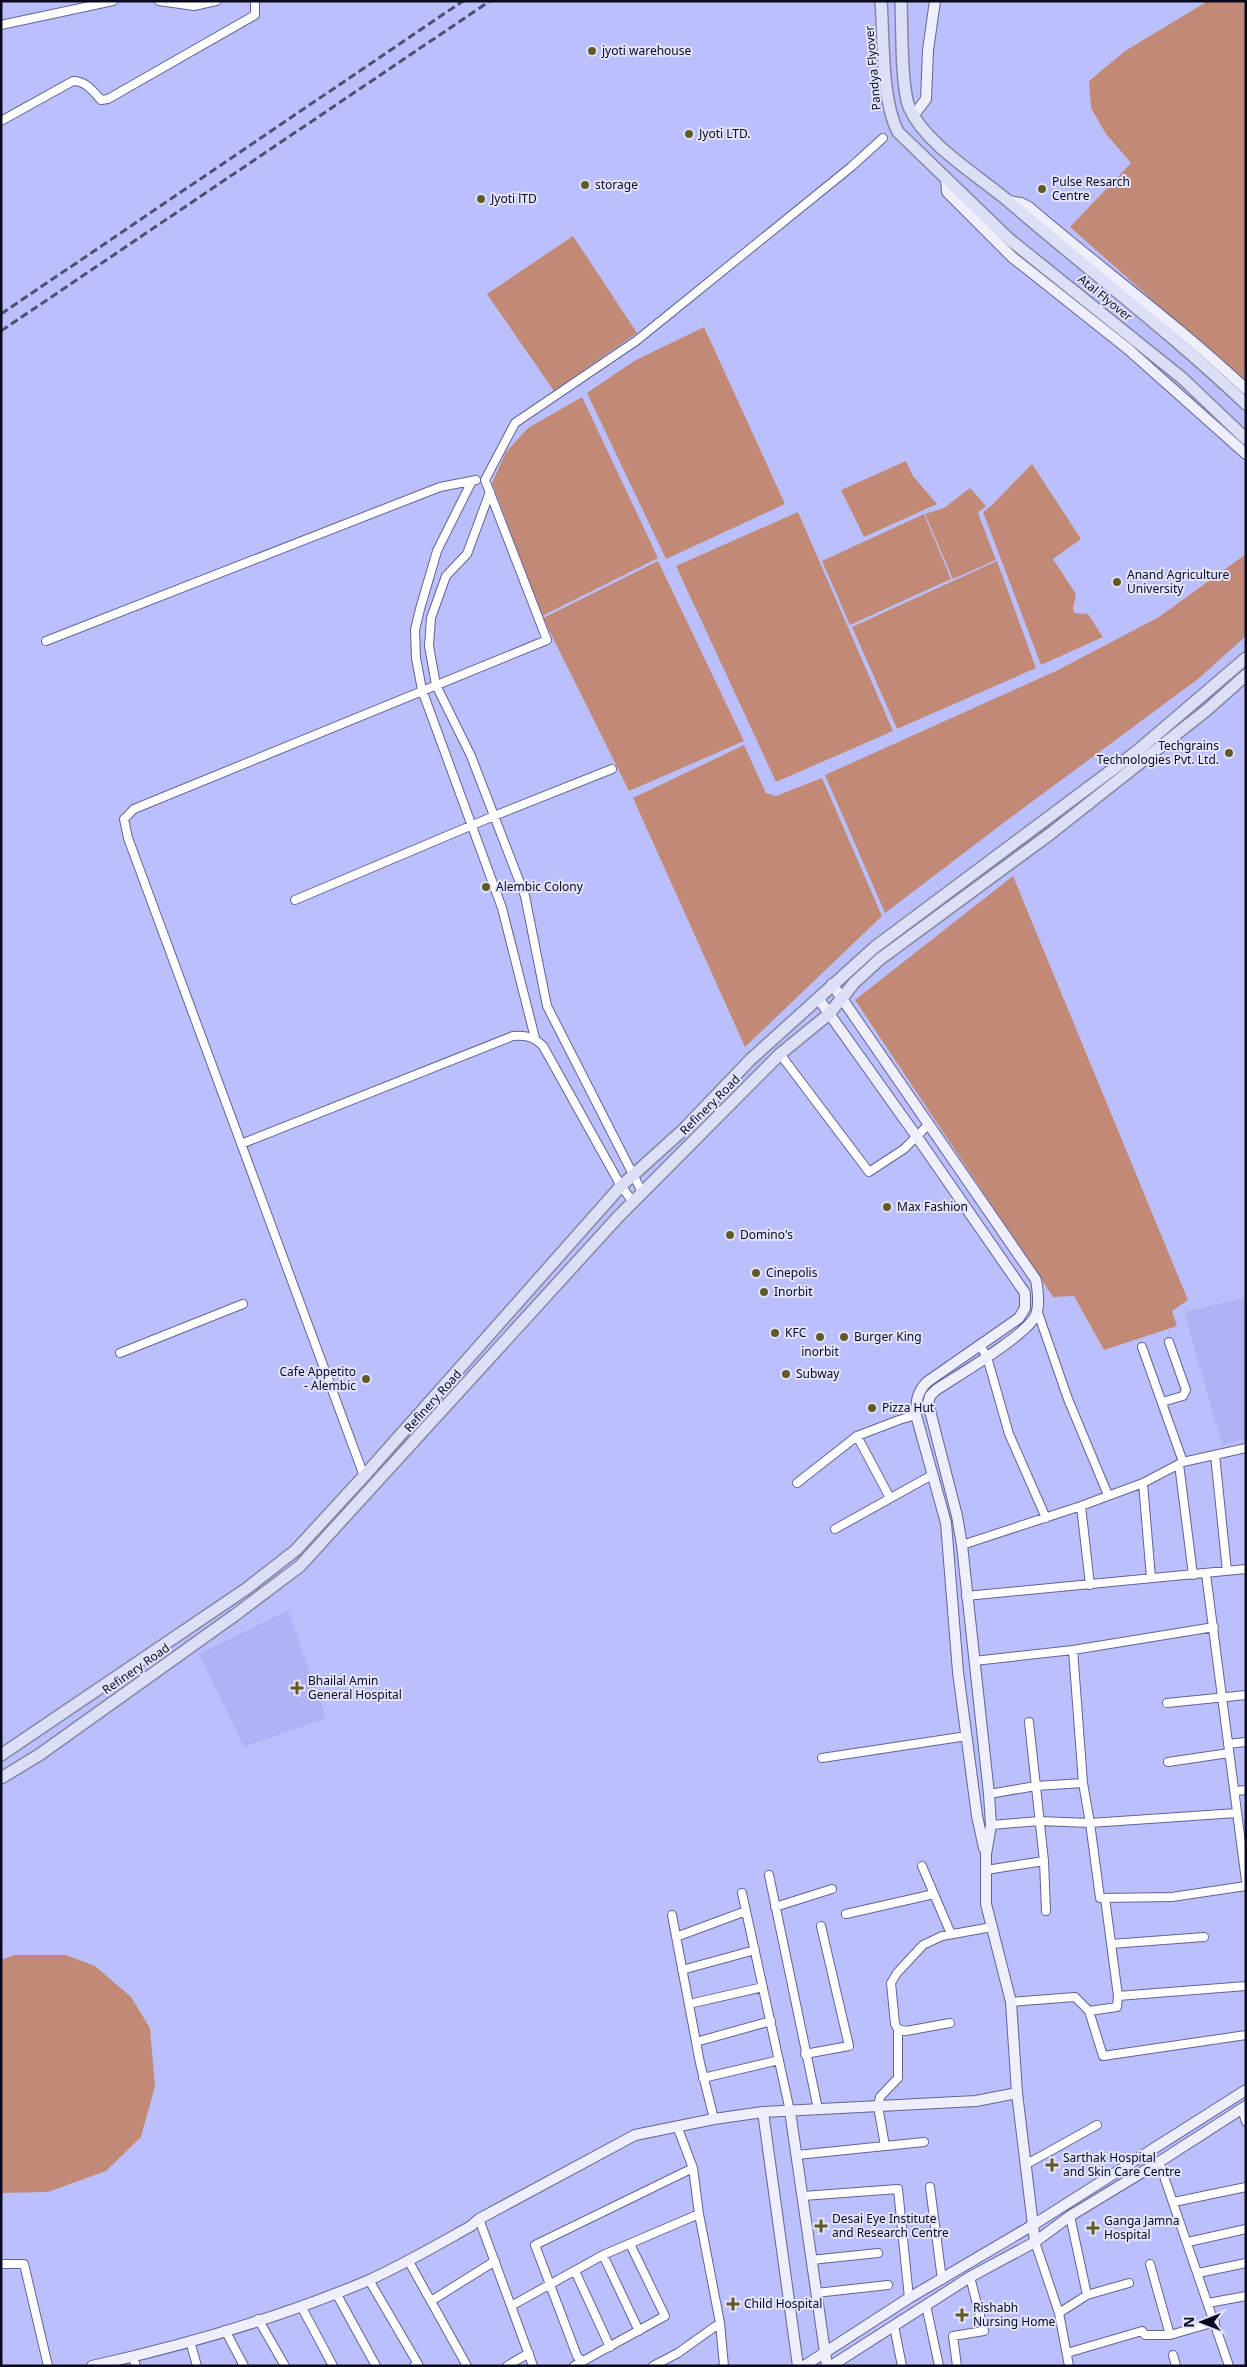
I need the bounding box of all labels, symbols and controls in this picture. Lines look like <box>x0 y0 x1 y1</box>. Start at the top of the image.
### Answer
street label: Pandya Flyover <box>860 25 885 111</box>
place label: jyoti warehouse <box>601 42 692 59</box>
marker: jyoti warehouse <box>586 45 598 57</box>
place label: Jyoti LTD. <box>698 125 750 142</box>
marker: Jyoti LTD. <box>683 128 695 140</box>
place label: Pulse Resarch Centre <box>1052 173 1130 204</box>
place label: storage <box>595 176 638 193</box>
marker: storage <box>579 179 591 191</box>
marker: Pulse Resarch Centre <box>1036 183 1048 195</box>
place label: Jyoti lTD <box>490 190 537 207</box>
marker: Jyoti lTD <box>475 193 487 205</box>
street label: Atal Flyover <box>1075 270 1136 325</box>
place label: Anand Agriculture University <box>1127 566 1230 597</box>
marker: Anand Agriculture University <box>1111 576 1123 588</box>
place label: Techgrains Technologies Pvt. Ltd. <box>1097 737 1219 768</box>
marker: Techgrains Technologies Pvt. Ltd. <box>1223 747 1235 759</box>
place label: Alembic Colony <box>496 878 584 895</box>
marker: Alembic Colony <box>480 881 492 893</box>
street label: Refinery Road <box>676 1071 743 1138</box>
place label: Max Fashion <box>897 1198 968 1215</box>
marker: Max Fashion <box>881 1201 893 1213</box>
place label: Domino's <box>740 1226 793 1243</box>
marker: Domino's <box>724 1229 736 1241</box>
place label: Cinepolis <box>766 1264 818 1281</box>
marker: Cinepolis <box>750 1267 762 1279</box>
place label: Inorbit <box>774 1283 813 1300</box>
marker: Inorbit <box>758 1286 770 1298</box>
place label: KFC <box>785 1324 807 1341</box>
marker: KFC <box>769 1327 781 1339</box>
place label: Burger King <box>854 1328 922 1345</box>
marker: inorbit <box>814 1331 826 1343</box>
marker: Burger King <box>838 1331 850 1343</box>
place label: inorbit <box>801 1343 839 1360</box>
place label: Cafe Appetito - Alembic <box>279 1363 356 1394</box>
place label: Subway <box>796 1365 840 1382</box>
street label: Refinery Road <box>400 1366 465 1436</box>
marker: Subway <box>780 1368 792 1380</box>
marker: Cafe Appetito - Alembic <box>360 1373 372 1385</box>
place label: Pizza Hut <box>882 1399 935 1416</box>
marker: Pizza Hut <box>866 1402 878 1414</box>
street label: Refinery Road <box>99 1639 173 1698</box>
place label: Bhailal Amin General Hospital <box>308 1672 402 1703</box>
marker: Bhailal Amin General Hospital <box>290 1681 304 1695</box>
place label: Sarthak Hospital and Skin Care Centre <box>1063 2149 1181 2180</box>
marker: Sarthak Hospital and Skin Care Centre <box>1045 2158 1059 2172</box>
place label: Desai Eye Institute and Research Centre <box>832 2210 949 2241</box>
place label: Ganga Jamna Hospital <box>1104 2212 1180 2243</box>
marker: Desai Eye Institute and Research Centre <box>814 2219 828 2233</box>
marker: Ganga Jamna Hospital <box>1086 2221 1100 2235</box>
place label: Child Hospital <box>744 2295 822 2312</box>
marker: Child Hospital <box>726 2297 740 2311</box>
north arrow <box>1177 2297 1227 2347</box>
place label: Rishabh Nursing Home <box>973 2299 1056 2330</box>
marker: Rishabh Nursing Home <box>955 2308 969 2322</box>
text: N <box>1179 2316 1198 2328</box>

